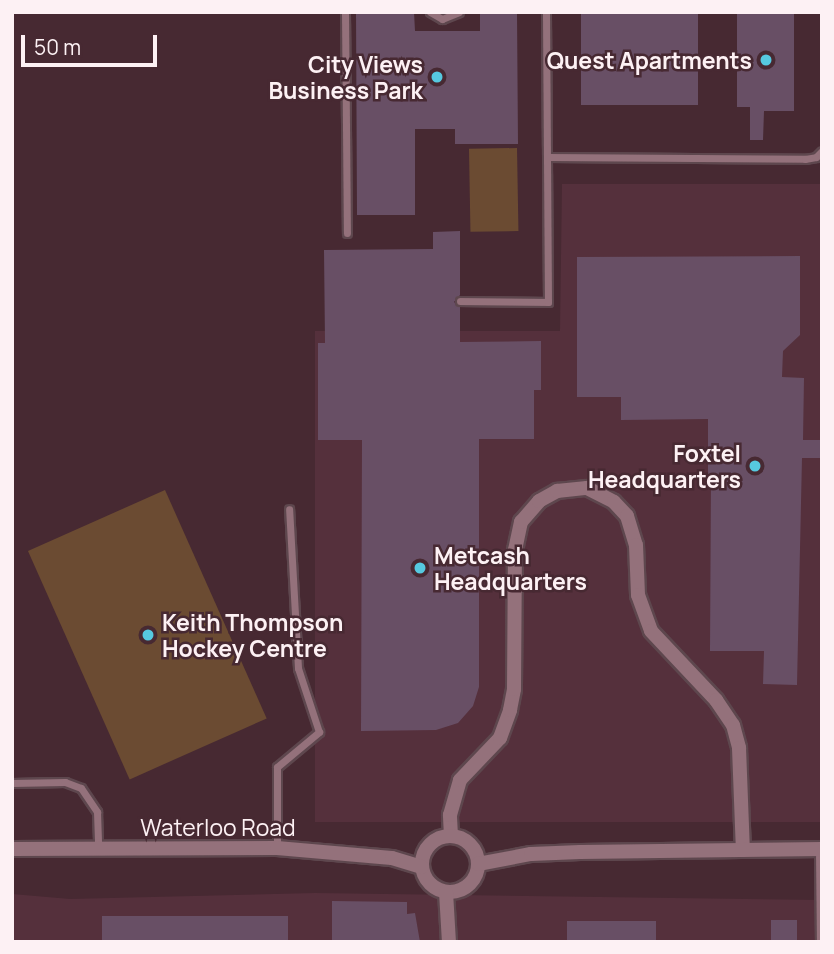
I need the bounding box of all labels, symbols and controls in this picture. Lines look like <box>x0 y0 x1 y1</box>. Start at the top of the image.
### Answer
scale bar <box>24 21 161 65</box>
text: 50 m <box>34 33 81 61</box>
place label: Quest Apartments <box>547 46 752 74</box>
place label: City Views Business Park <box>268 50 423 104</box>
marker: Quest Apartments <box>758 52 774 68</box>
marker: City Views Business Park <box>429 69 445 85</box>
place label: Foxtel Headquarters <box>588 439 741 493</box>
marker: Foxtel Headquarters <box>747 458 763 474</box>
place label: Metcash Headquarters <box>434 541 587 595</box>
marker: Metcash Headquarters <box>412 560 428 576</box>
place label: Keith Thompson Hockey Centre <box>162 608 343 662</box>
marker: Keith Thompson Hockey Centre <box>140 627 156 643</box>
street label: Waterloo Road <box>140 813 296 841</box>

